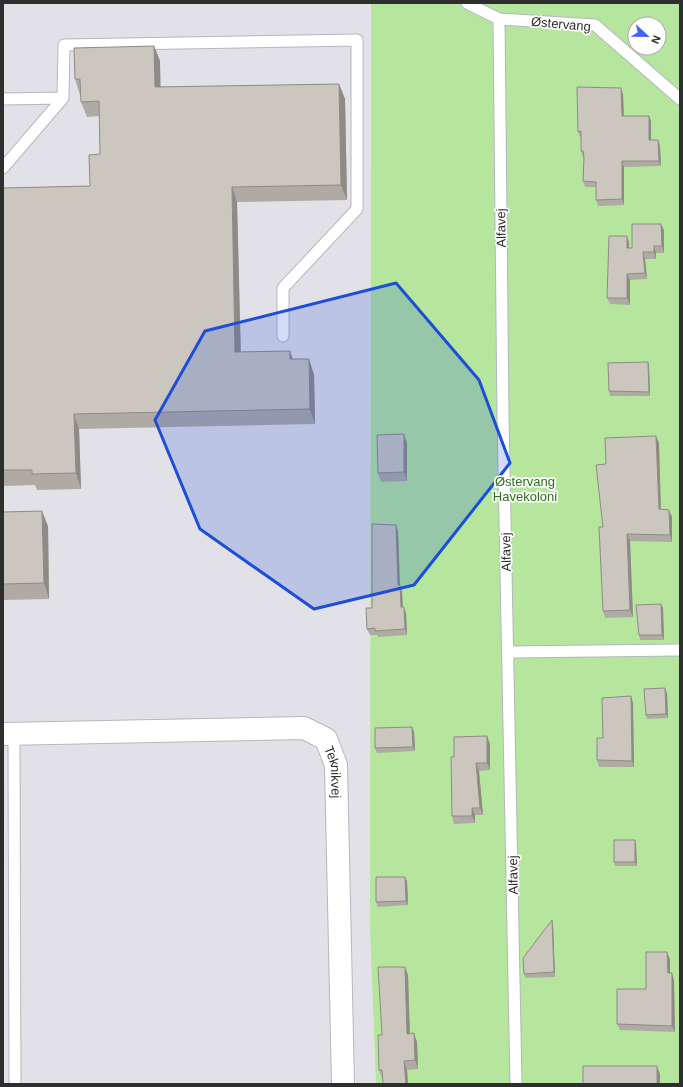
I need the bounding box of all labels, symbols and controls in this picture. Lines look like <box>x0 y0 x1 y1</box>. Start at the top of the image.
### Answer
street label: Østervang <box>530 14 592 34</box>
north arrow <box>627 16 667 56</box>
text: N <box>649 34 663 46</box>
street label: Alfavej <box>493 208 509 248</box>
park label: Østervang Havekoloni <box>493 474 557 504</box>
street label: Alfavej <box>498 532 514 572</box>
street label: Teknikvej <box>322 743 344 798</box>
street label: Alfavej <box>505 855 521 895</box>

